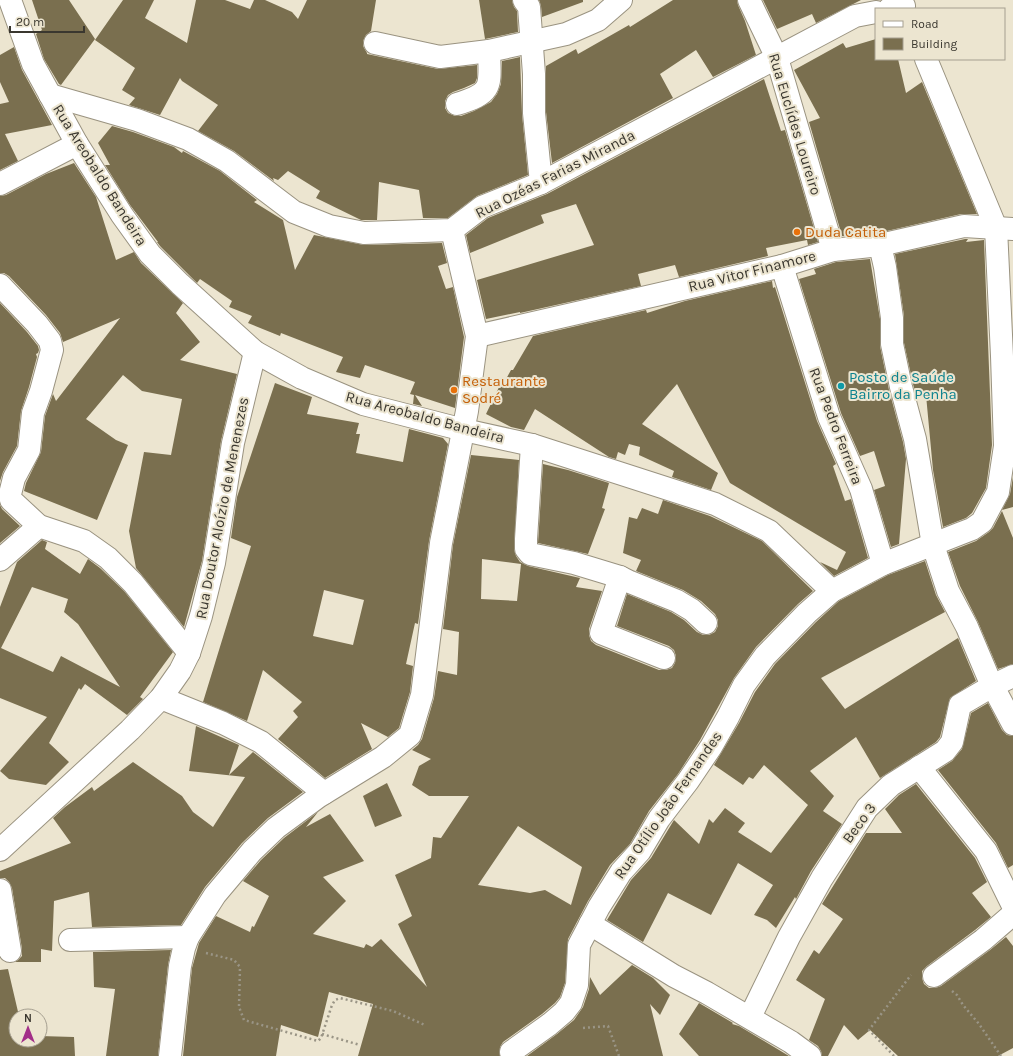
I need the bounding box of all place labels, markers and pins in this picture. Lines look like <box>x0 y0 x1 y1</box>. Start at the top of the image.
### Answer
place label: Duda Catita <box>805 223 886 241</box>
marker: Duda Catita <box>792 227 802 237</box>
place label: Posto de Saúde Bairro da Penha <box>849 368 957 403</box>
place label: Restaurante Sodré <box>462 372 546 407</box>
marker: Posto de Saúde Bairro da Penha <box>836 381 846 391</box>
marker: Restaurante Sodré <box>449 385 459 395</box>

